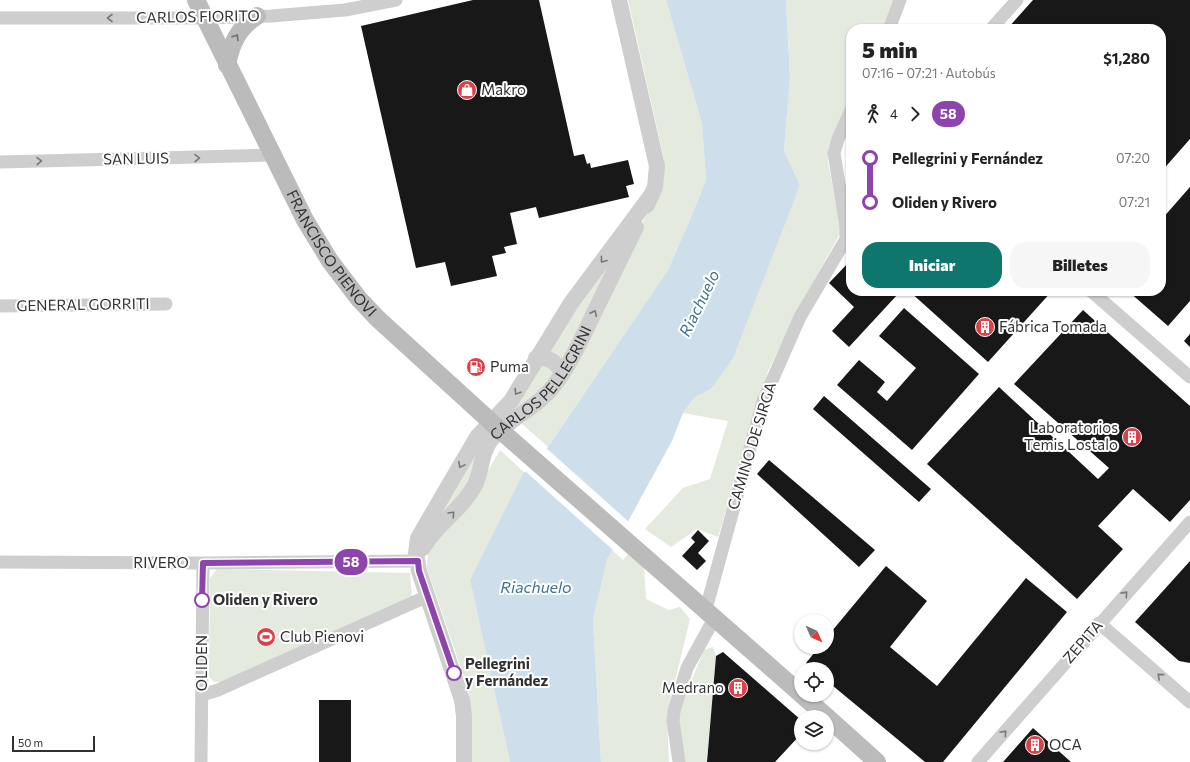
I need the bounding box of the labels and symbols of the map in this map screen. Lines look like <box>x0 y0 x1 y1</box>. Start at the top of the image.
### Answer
street label: CARLOS FIORITO <box>136 6 260 26</box>
one-way arrow <box>107 14 113 22</box>
one-way arrow <box>231 34 239 41</box>
shop icon: Makro <box>456 79 478 101</box>
place label: Makro <box>481 80 526 98</box>
street label: SAN LUIS <box>103 148 169 168</box>
one-way arrow <box>194 153 200 162</box>
one-way arrow <box>36 157 42 165</box>
street label: FRANCISCO PIENOVI <box>284 187 381 320</box>
one-way arrow <box>601 255 608 262</box>
water label: Riachuelo <box>674 267 723 339</box>
street label: GENERAL GORRITI <box>16 294 150 314</box>
one-way arrow <box>589 310 597 318</box>
building icon: Fábrica Tomada <box>974 316 996 338</box>
place label: Fábrica Tomada <box>999 317 1107 335</box>
street label: CARLOS PELLEGRINI <box>486 323 595 443</box>
fuel station icon: Puma <box>465 356 487 378</box>
place label: Puma <box>490 357 529 375</box>
street label: CAMINO DE SIRGA <box>723 380 779 512</box>
one-way arrow <box>514 388 521 395</box>
place label: Laboratorios Temis Lostalo <box>1024 418 1118 453</box>
building icon: Laboratorios Temis Lostalo <box>1121 426 1143 448</box>
one-way arrow <box>459 460 466 468</box>
one-way arrow <box>447 511 455 519</box>
line badge: 58 <box>333 549 369 575</box>
street label: RIVERO <box>133 553 189 571</box>
water label: Riachuelo <box>500 577 572 596</box>
place label: Oliden y Rivero <box>213 590 318 608</box>
marker: Oliden y Rivero <box>194 592 210 608</box>
one-way arrow <box>1121 592 1128 599</box>
north arrow <box>794 614 834 654</box>
street label: ZEPITA <box>1059 616 1106 667</box>
sports icon: Club Pienovi <box>255 626 277 648</box>
place label: Club Pienovi <box>280 627 364 645</box>
street label: OLIDEN <box>192 635 210 691</box>
place label: Pellegrini y Fernández <box>465 654 549 689</box>
marker: Pellegrini y Fernández <box>446 665 462 681</box>
one-way arrow <box>1158 674 1165 681</box>
building icon: Medrano <box>727 677 749 699</box>
place label: Medrano <box>662 678 724 696</box>
one-way arrow <box>999 730 1006 737</box>
scale bar <box>12 734 95 753</box>
building icon: OCA <box>1024 734 1046 756</box>
place label: OCA <box>1049 735 1082 753</box>

